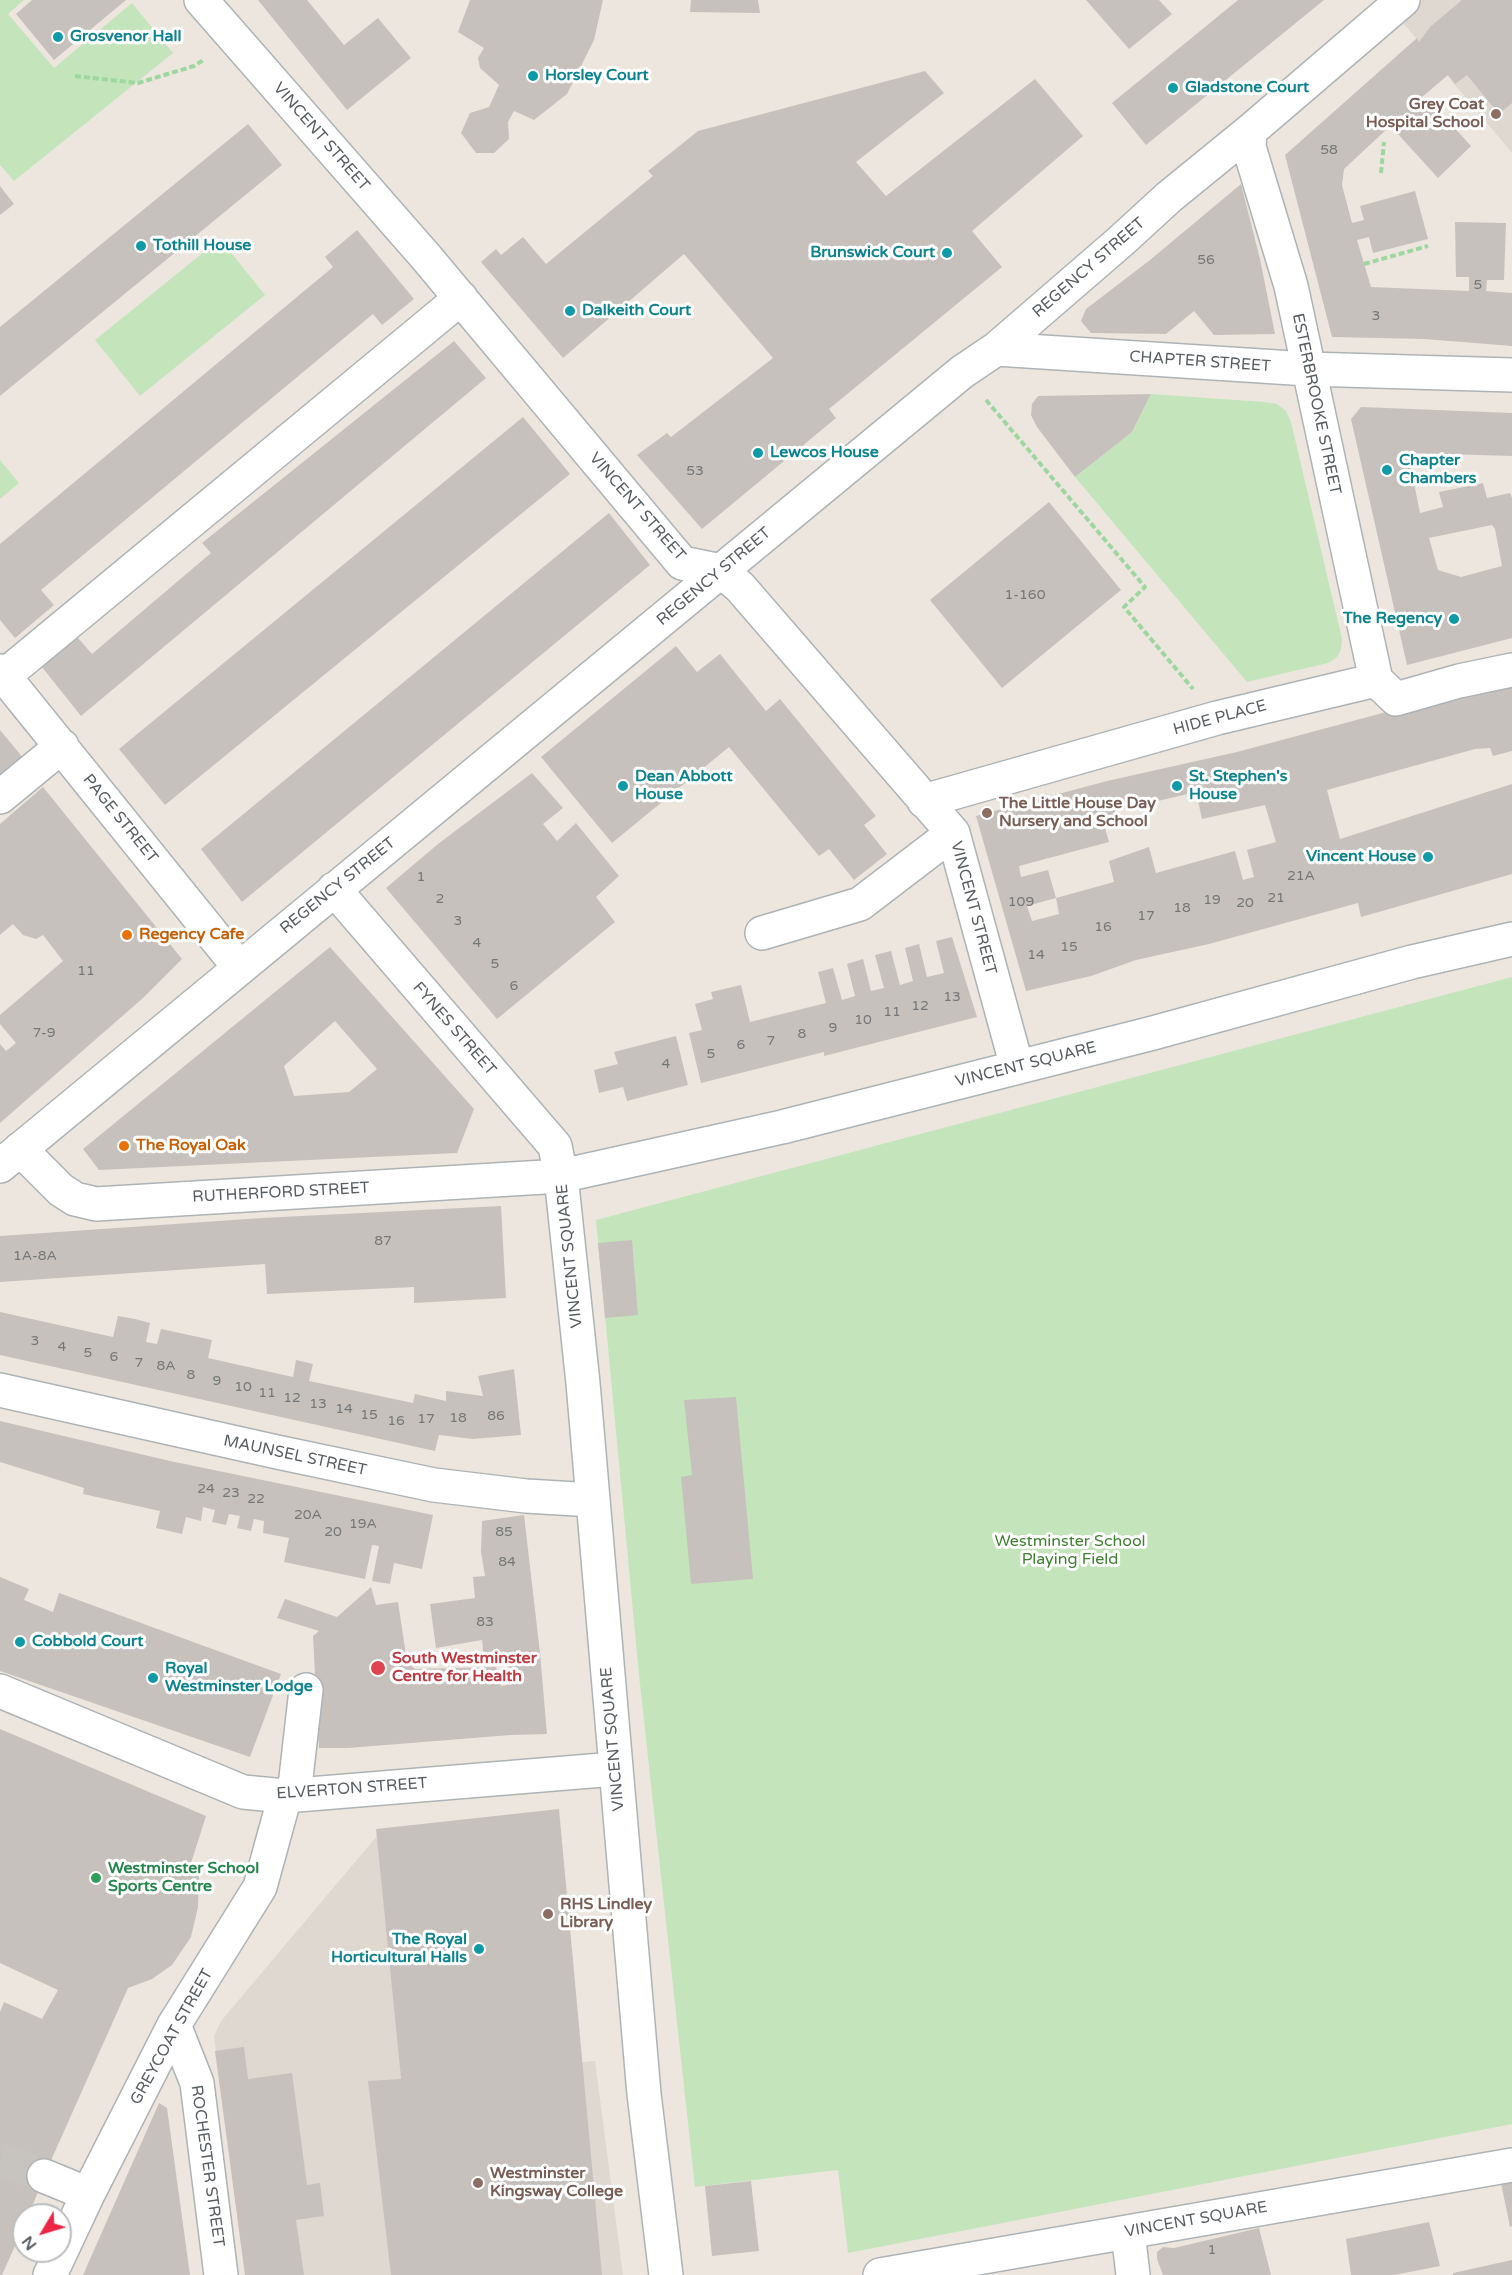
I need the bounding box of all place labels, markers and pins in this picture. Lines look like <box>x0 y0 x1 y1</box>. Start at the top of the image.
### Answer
place label: Grosvenor Hall <box>70 27 182 47</box>
marker: Grosvenor Hall <box>51 30 65 44</box>
place label: Horsley Court <box>545 66 649 86</box>
marker: Horsley Court <box>526 69 540 83</box>
place label: Gladstone Court <box>1185 78 1309 98</box>
marker: Gladstone Court <box>1166 81 1180 95</box>
place label: Grey Coat Hospital School <box>1366 95 1484 133</box>
marker: Grey Coat Hospital School <box>1489 107 1503 121</box>
place label: Tothill House <box>153 236 251 256</box>
marker: Tothill House <box>134 239 148 253</box>
place label: Brunswick Court <box>810 243 935 263</box>
marker: Brunswick Court <box>940 246 954 260</box>
place label: Dalkeith Court <box>582 301 691 321</box>
marker: Dalkeith Court <box>563 304 577 318</box>
place label: Lewcos House <box>770 443 879 463</box>
marker: Lewcos House <box>751 446 765 460</box>
place label: Chapter Chambers <box>1399 451 1477 489</box>
marker: Chapter Chambers <box>1380 463 1394 477</box>
place label: The Regency <box>1343 609 1442 629</box>
marker: The Regency <box>1447 612 1461 626</box>
place label: Dean Abbott House <box>635 767 733 805</box>
place label: St. Stephen's House <box>1189 767 1287 805</box>
marker: Dean Abbott House <box>616 779 630 793</box>
marker: St. Stephen's House <box>1170 779 1184 793</box>
place label: The Little House Day Nursery and School <box>999 794 1156 832</box>
marker: The Little House Day Nursery and School <box>980 806 994 820</box>
place label: Vincent House <box>1306 847 1416 867</box>
marker: Vincent House <box>1421 850 1435 864</box>
place label: Regency Cafe <box>139 925 244 945</box>
marker: Regency Cafe <box>120 928 134 942</box>
place label: The Royal Oak <box>136 1136 246 1156</box>
marker: The Royal Oak <box>117 1139 131 1153</box>
place label: Cobbold Court <box>32 1632 143 1652</box>
marker: Cobbold Court <box>13 1635 27 1649</box>
place label: South Westminster Centre for Health <box>392 1649 537 1687</box>
place label: Royal Westminster Lodge <box>165 1659 313 1697</box>
marker: South Westminster Centre for Health <box>369 1659 387 1677</box>
marker: Royal Westminster Lodge <box>146 1671 160 1685</box>
place label: Westminster School Sports Centre <box>108 1859 259 1897</box>
marker: Westminster School Sports Centre <box>89 1871 103 1885</box>
place label: RHS Lindley Library <box>560 1895 652 1933</box>
marker: RHS Lindley Library <box>541 1907 555 1921</box>
place label: The Royal Horticultural Halls <box>331 1930 467 1968</box>
marker: The Royal Horticultural Halls <box>472 1942 486 1956</box>
place label: Westminster Kingsway College <box>490 2164 623 2202</box>
marker: Westminster Kingsway College <box>471 2176 485 2190</box>

